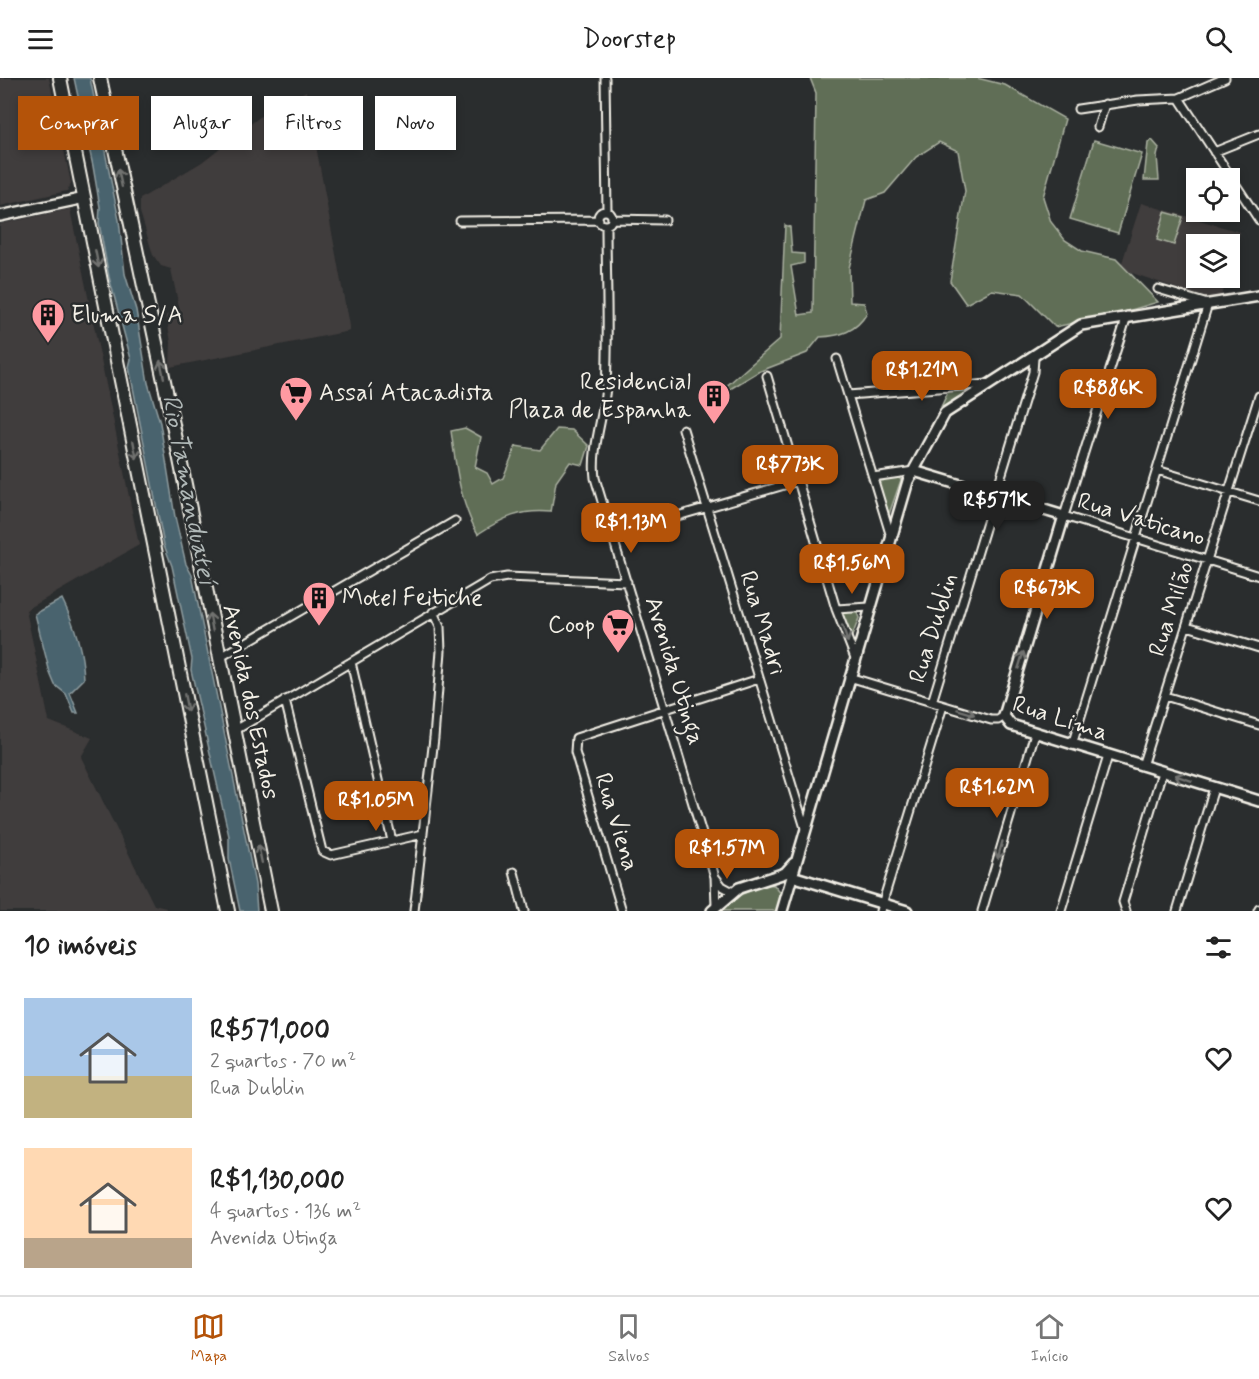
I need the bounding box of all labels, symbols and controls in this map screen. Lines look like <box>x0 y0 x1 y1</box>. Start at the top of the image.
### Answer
text: Doorstep <box>582 22 677 57</box>
icon: menu <box>24 23 57 56</box>
icon: search <box>1202 23 1235 56</box>
chip: Comprar <box>18 96 139 150</box>
chip: Alugar <box>151 96 252 150</box>
chip: Filtros <box>264 96 363 150</box>
chip: Novo <box>375 96 456 150</box>
map controls <box>1186 168 1240 288</box>
button: locate <box>1186 168 1240 222</box>
one-way arrow <box>114 169 125 188</box>
button: layers <box>1186 234 1240 288</box>
one-way arrow <box>92 249 103 268</box>
building icon: Eluma S/A <box>30 297 66 344</box>
place label: Eluma S/A <box>71 300 183 331</box>
pin: R$1.21M <box>867 351 977 402</box>
text: R$1.21M <box>886 357 958 384</box>
one-way arrow <box>155 359 167 378</box>
place label: Residencial Plaza de Espanha <box>508 367 692 426</box>
pin: R$886K <box>1059 369 1157 420</box>
supermarket icon: Assaí Atacadista <box>278 375 314 422</box>
text: R$886K <box>1073 375 1143 402</box>
place label: Assaí Atacadista <box>319 378 494 409</box>
building icon: Residencial Plaza de Espanha <box>696 378 732 425</box>
water label: Rio Tamanduateí <box>153 392 224 591</box>
one-way arrow <box>130 440 141 459</box>
pin: R$773K <box>741 445 839 496</box>
text: R$773K <box>756 451 824 478</box>
pin: R$571K <box>948 481 1046 532</box>
street label: Rua Vaticano <box>1073 486 1209 554</box>
text: R$571K <box>963 487 1031 514</box>
pin: R$1.13M <box>576 503 686 554</box>
text: R$1.13M <box>595 509 667 536</box>
pin: R$1.56M <box>797 544 907 595</box>
text: R$1.56M <box>813 550 891 577</box>
street label: Rua Milão <box>1142 558 1202 660</box>
street label: Rua Madri <box>732 567 792 679</box>
street label: Rua Dublin <box>903 569 965 687</box>
pin: R$673K <box>998 569 1096 620</box>
text: R$673K <box>1014 575 1080 602</box>
building icon: Motel Feitiche <box>301 580 337 627</box>
place label: Motel Feitiche <box>342 583 483 614</box>
street label: Avenida Utinga <box>634 593 711 750</box>
street label: Avenida dos Estados <box>214 602 286 803</box>
supermarket icon: Coop <box>600 607 636 654</box>
place label: Coop <box>548 610 595 641</box>
one-way arrow <box>205 612 217 631</box>
one-way arrow <box>840 624 851 643</box>
one-way arrow <box>1016 651 1027 670</box>
street label: Rua Lima <box>1008 689 1112 749</box>
one-way arrow <box>181 693 192 712</box>
one-way arrow <box>956 707 975 718</box>
pin: R$1.62M <box>942 768 1052 819</box>
street label: Rua Viena <box>586 769 646 875</box>
one-way arrow <box>1174 772 1193 783</box>
text: R$1.62M <box>960 774 1034 801</box>
pin: R$1.05M <box>321 781 431 832</box>
text: R$1.05M <box>338 787 414 814</box>
pin: R$1.57M <box>672 829 782 880</box>
text: R$1.57M <box>689 835 765 862</box>
one-way arrow <box>994 840 1005 859</box>
one-way arrow <box>253 844 265 863</box>
text: 10 imóveis <box>24 930 137 964</box>
icon: filters <box>1202 931 1235 964</box>
text: R$571,000 <box>210 1014 330 1048</box>
icon: home <box>72 1022 144 1094</box>
icon: heart <box>1202 1042 1235 1075</box>
text: 2 quartos · 70 m² <box>210 1048 356 1075</box>
text: Rua Dublin <box>210 1075 305 1102</box>
text: R$1,130,000 <box>210 1164 345 1198</box>
icon: home <box>72 1172 144 1244</box>
icon: heart <box>1202 1192 1235 1225</box>
text: 4 quartos · 136 m² <box>210 1198 361 1225</box>
text: Avenida Utinga <box>210 1225 338 1252</box>
tab: Mapa <box>191 1310 227 1367</box>
tab: Salvos <box>608 1310 650 1367</box>
tab: Início <box>1031 1310 1068 1367</box>

